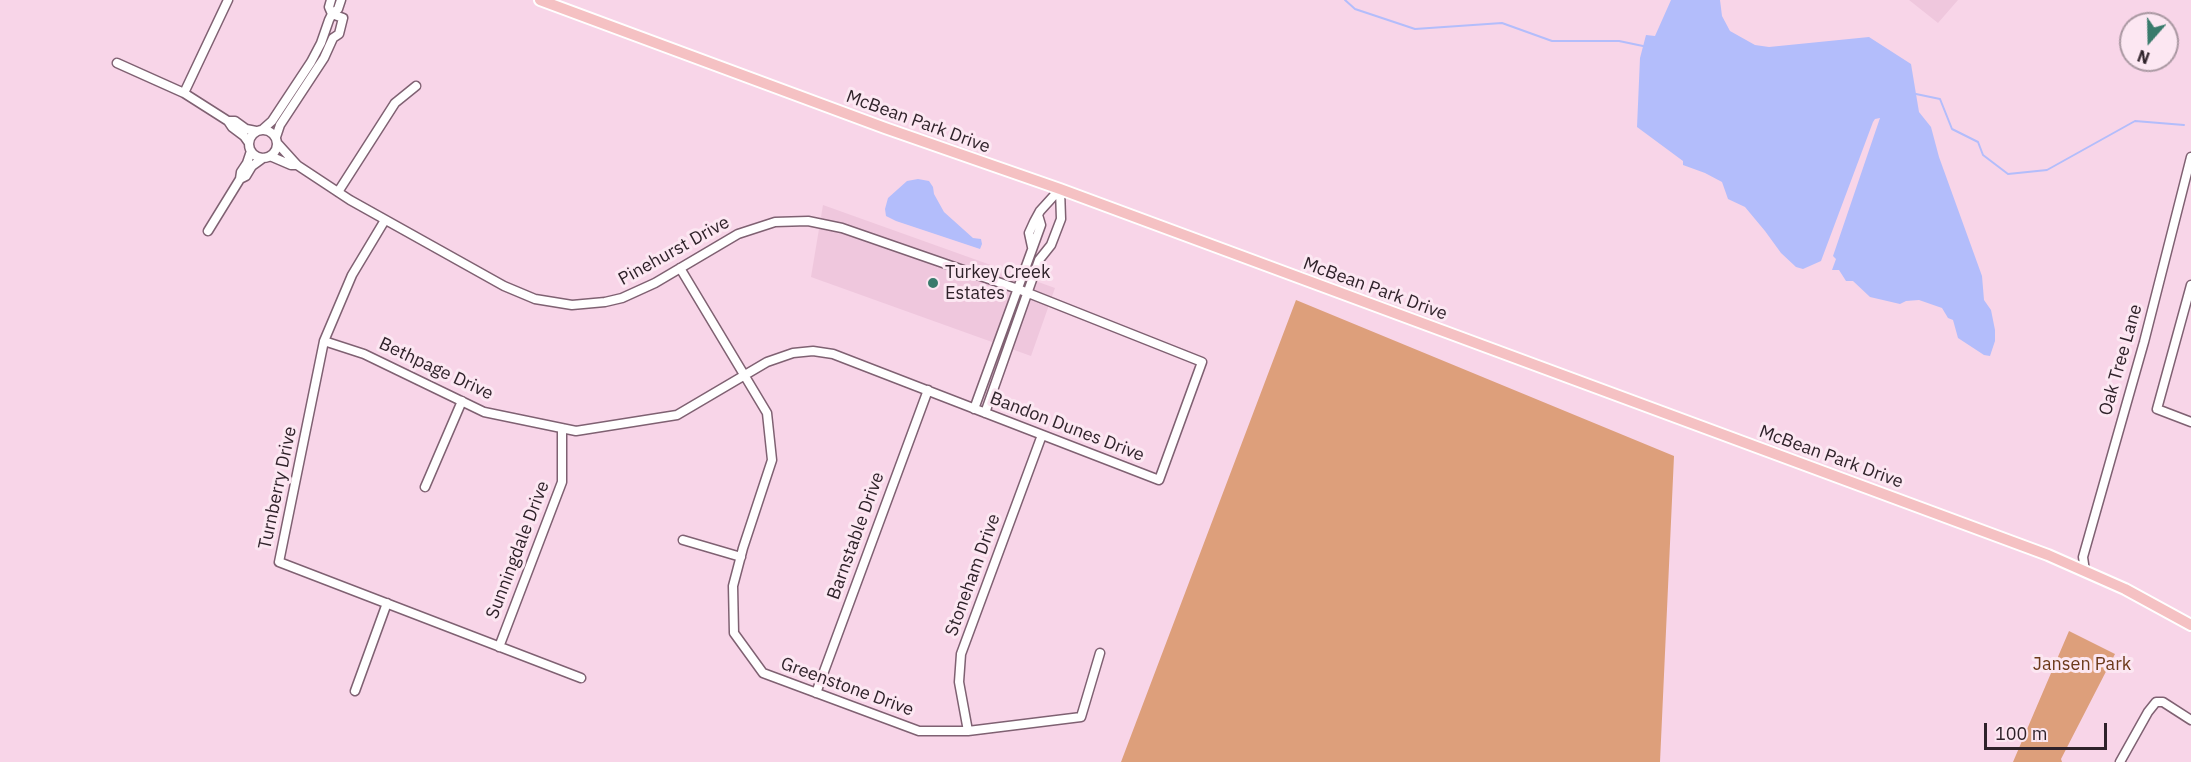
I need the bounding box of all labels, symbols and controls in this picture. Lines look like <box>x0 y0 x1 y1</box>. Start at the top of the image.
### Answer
north arrow <box>2119 12 2179 72</box>
text: N <box>2135 46 2152 68</box>
street label: McBean Park Drive <box>843 86 993 158</box>
street label: Pinehurst Drive <box>615 212 733 290</box>
street label: McBean Park Drive <box>1300 253 1450 325</box>
place label: Turkey Creek Estates <box>945 262 1050 304</box>
marker: Turkey Creek Estates <box>926 276 940 290</box>
street label: Oak Tree Lane <box>2095 302 2147 418</box>
street label: Bethpage Drive <box>375 333 497 405</box>
street label: Bandon Dunes Drive <box>987 388 1147 466</box>
street label: McBean Park Drive <box>1756 421 1906 493</box>
street label: Turnberry Drive <box>254 425 302 551</box>
street label: Barnstable Drive <box>823 469 889 603</box>
street label: Sunningdale Drive <box>482 478 554 622</box>
street label: Stoneham Drive <box>941 511 1005 639</box>
street label: Greenstone Drive <box>777 653 917 721</box>
park label: Jansen Park <box>2033 654 2131 676</box>
scale bar <box>1987 711 2110 749</box>
text: 100 m <box>1995 722 2047 745</box>

